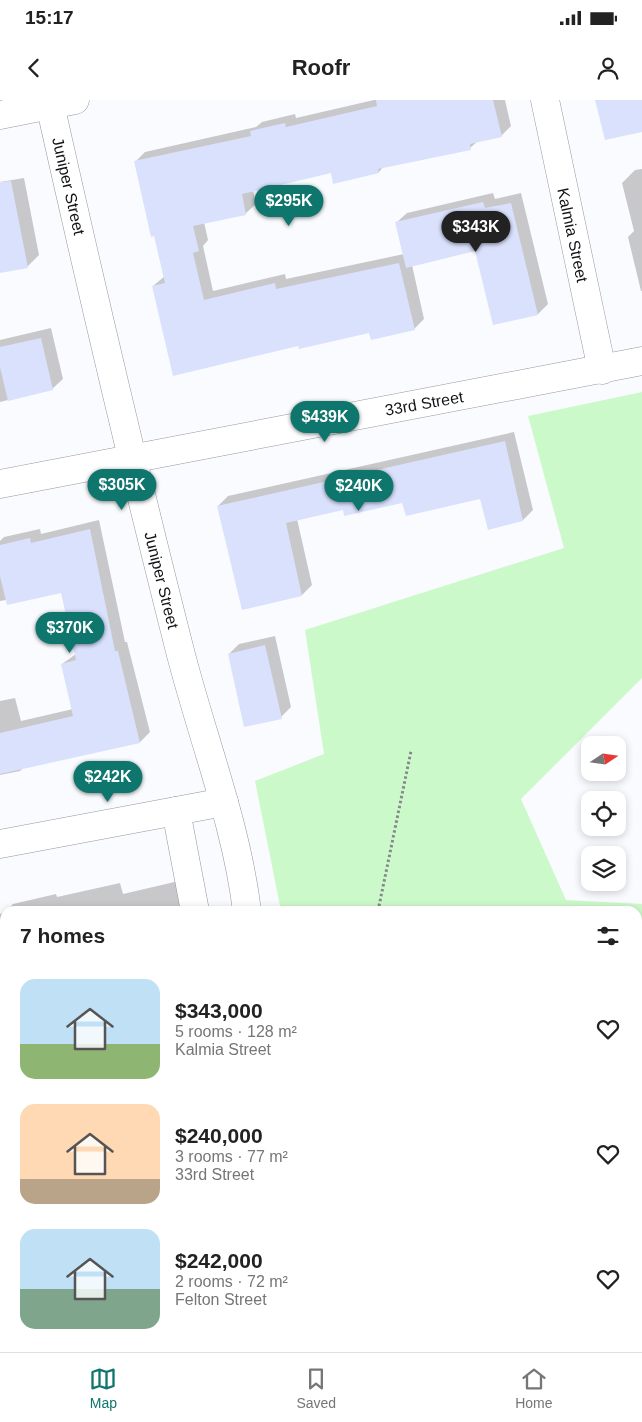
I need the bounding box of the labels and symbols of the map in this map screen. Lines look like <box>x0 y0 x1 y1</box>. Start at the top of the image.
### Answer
street label: Juniper Street <box>49 136 88 237</box>
pin: $295K <box>254 184 324 227</box>
street label: Kalmia Street <box>554 186 591 284</box>
pin: $343K <box>441 210 511 253</box>
street label: 33rd Street <box>384 388 465 419</box>
pin: $439K <box>290 400 360 443</box>
pin: $305K <box>87 468 157 511</box>
pin: $240K <box>324 470 394 512</box>
street label: Juniper Street <box>141 530 182 631</box>
pin: $370K <box>35 612 105 654</box>
north arrow <box>581 736 626 781</box>
pin: $242K <box>73 760 143 803</box>

